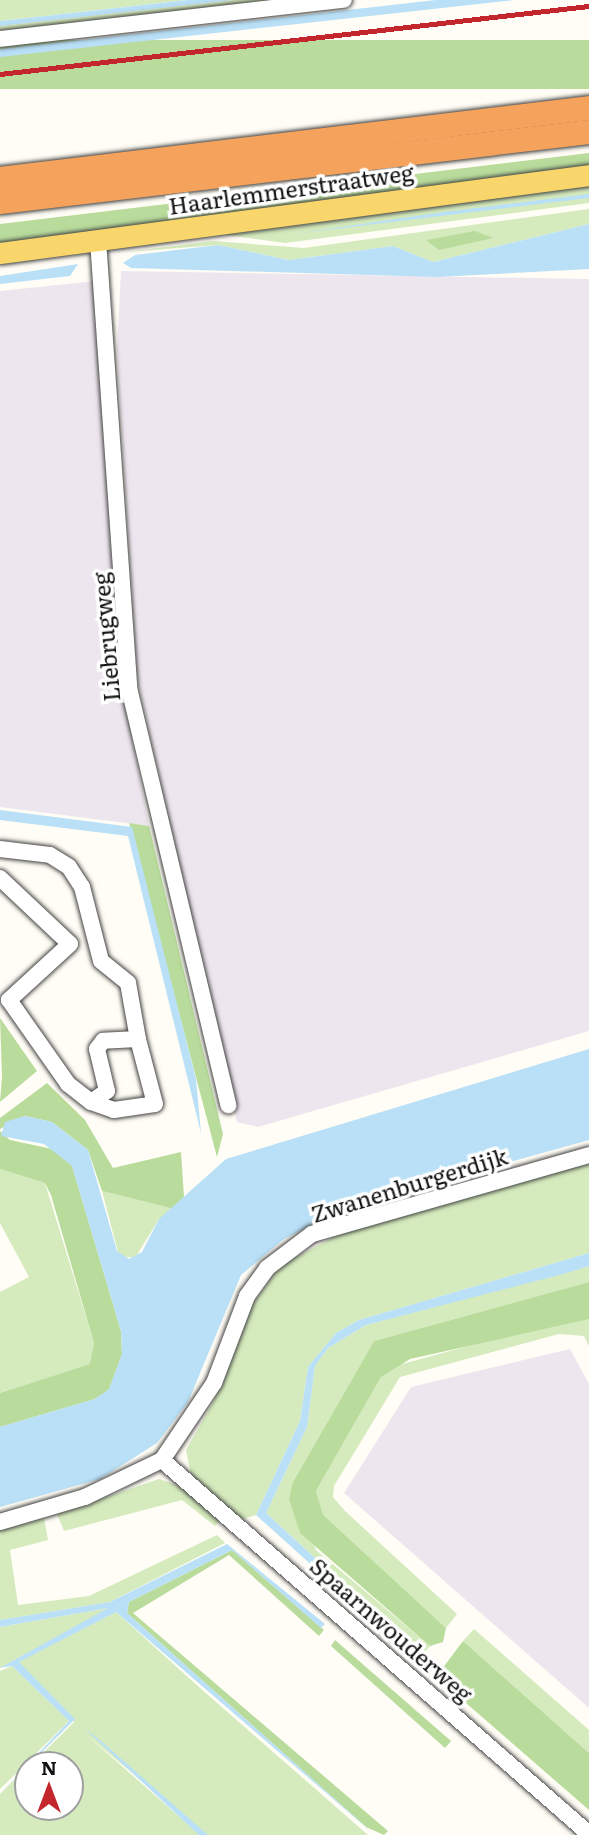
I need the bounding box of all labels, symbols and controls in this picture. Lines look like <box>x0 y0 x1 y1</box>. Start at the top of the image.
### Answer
street label: Haarlemmerstraatweg <box>167 157 415 219</box>
street label: Liebrugweg <box>86 571 124 703</box>
street label: Zwanenburgerdijk <box>308 1141 510 1227</box>
street label: Spaarnwouderweg <box>305 1551 479 1707</box>
north arrow <box>14 1751 84 1821</box>
text: N <box>41 1753 57 1781</box>

